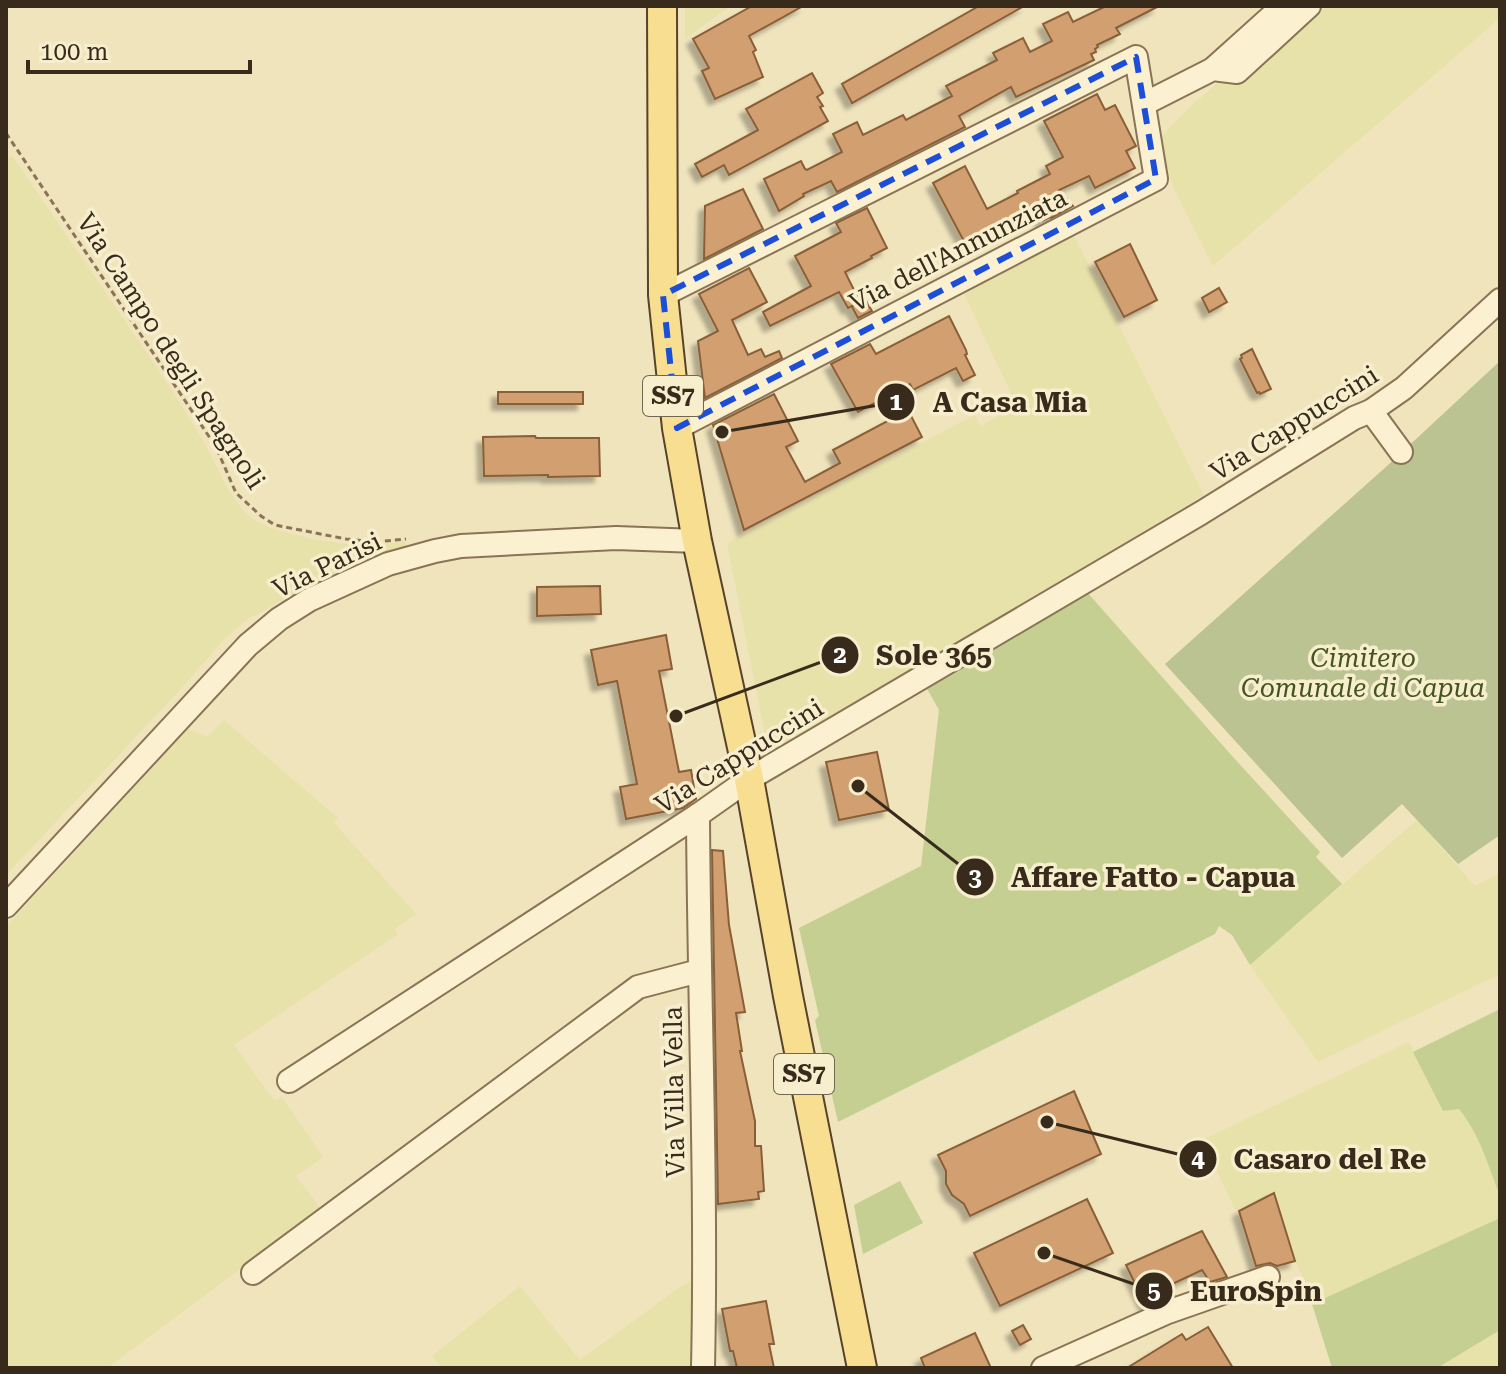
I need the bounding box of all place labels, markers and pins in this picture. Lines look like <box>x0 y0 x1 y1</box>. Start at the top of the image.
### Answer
callout: A Casa Mia <box>876 376 1103 428</box>
callout: Sole 365 <box>820 629 1008 681</box>
callout: Affare Fatto - Capua <box>955 851 1311 903</box>
callout: Casaro del Re <box>1178 1133 1443 1185</box>
callout: EuroSpin <box>1134 1265 1338 1317</box>

